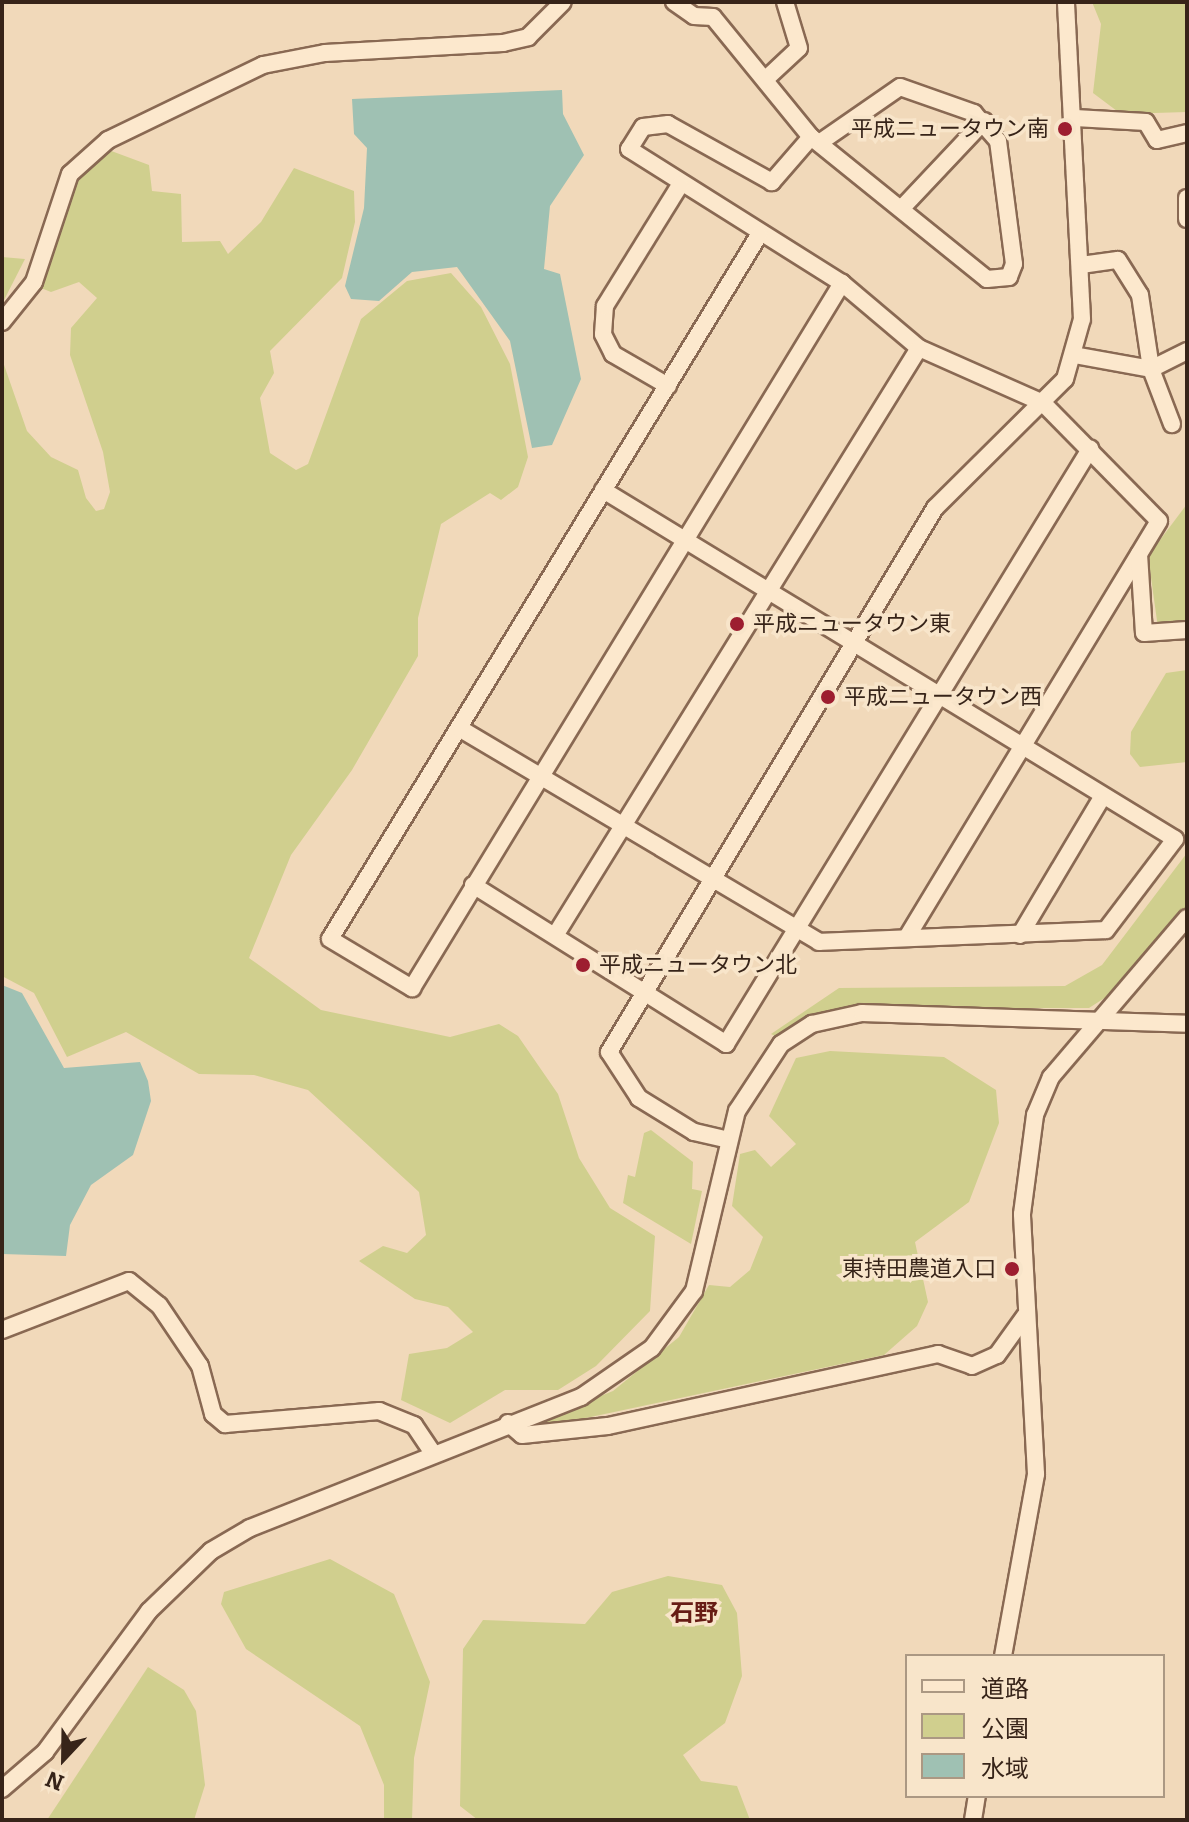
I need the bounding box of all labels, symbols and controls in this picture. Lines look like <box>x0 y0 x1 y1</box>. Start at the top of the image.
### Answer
place label: 平成ニュータウン南 <box>851 116 1049 142</box>
marker: 平成ニュータウン南 <box>1056 120 1074 138</box>
place label: 平成ニュータウン東 <box>753 611 951 637</box>
marker: 平成ニュータウン東 <box>728 615 746 633</box>
place label: 平成ニュータウン西 <box>844 684 1042 710</box>
marker: 平成ニュータウン西 <box>819 688 837 706</box>
place label: 平成ニュータウン北 <box>599 952 797 978</box>
marker: 平成ニュータウン北 <box>574 956 592 974</box>
place label: 東持田農道入口 <box>842 1256 996 1282</box>
marker: 東持田農道入口 <box>1003 1260 1021 1278</box>
district label: 石野 <box>670 1600 718 1628</box>
legend <box>905 1654 1165 1798</box>
text: 道路 <box>981 1675 1029 1703</box>
text: 公園 <box>981 1715 1029 1743</box>
north arrow <box>24 1718 104 1798</box>
text: 水域 <box>981 1755 1029 1783</box>
text: N <box>42 1765 68 1796</box>

